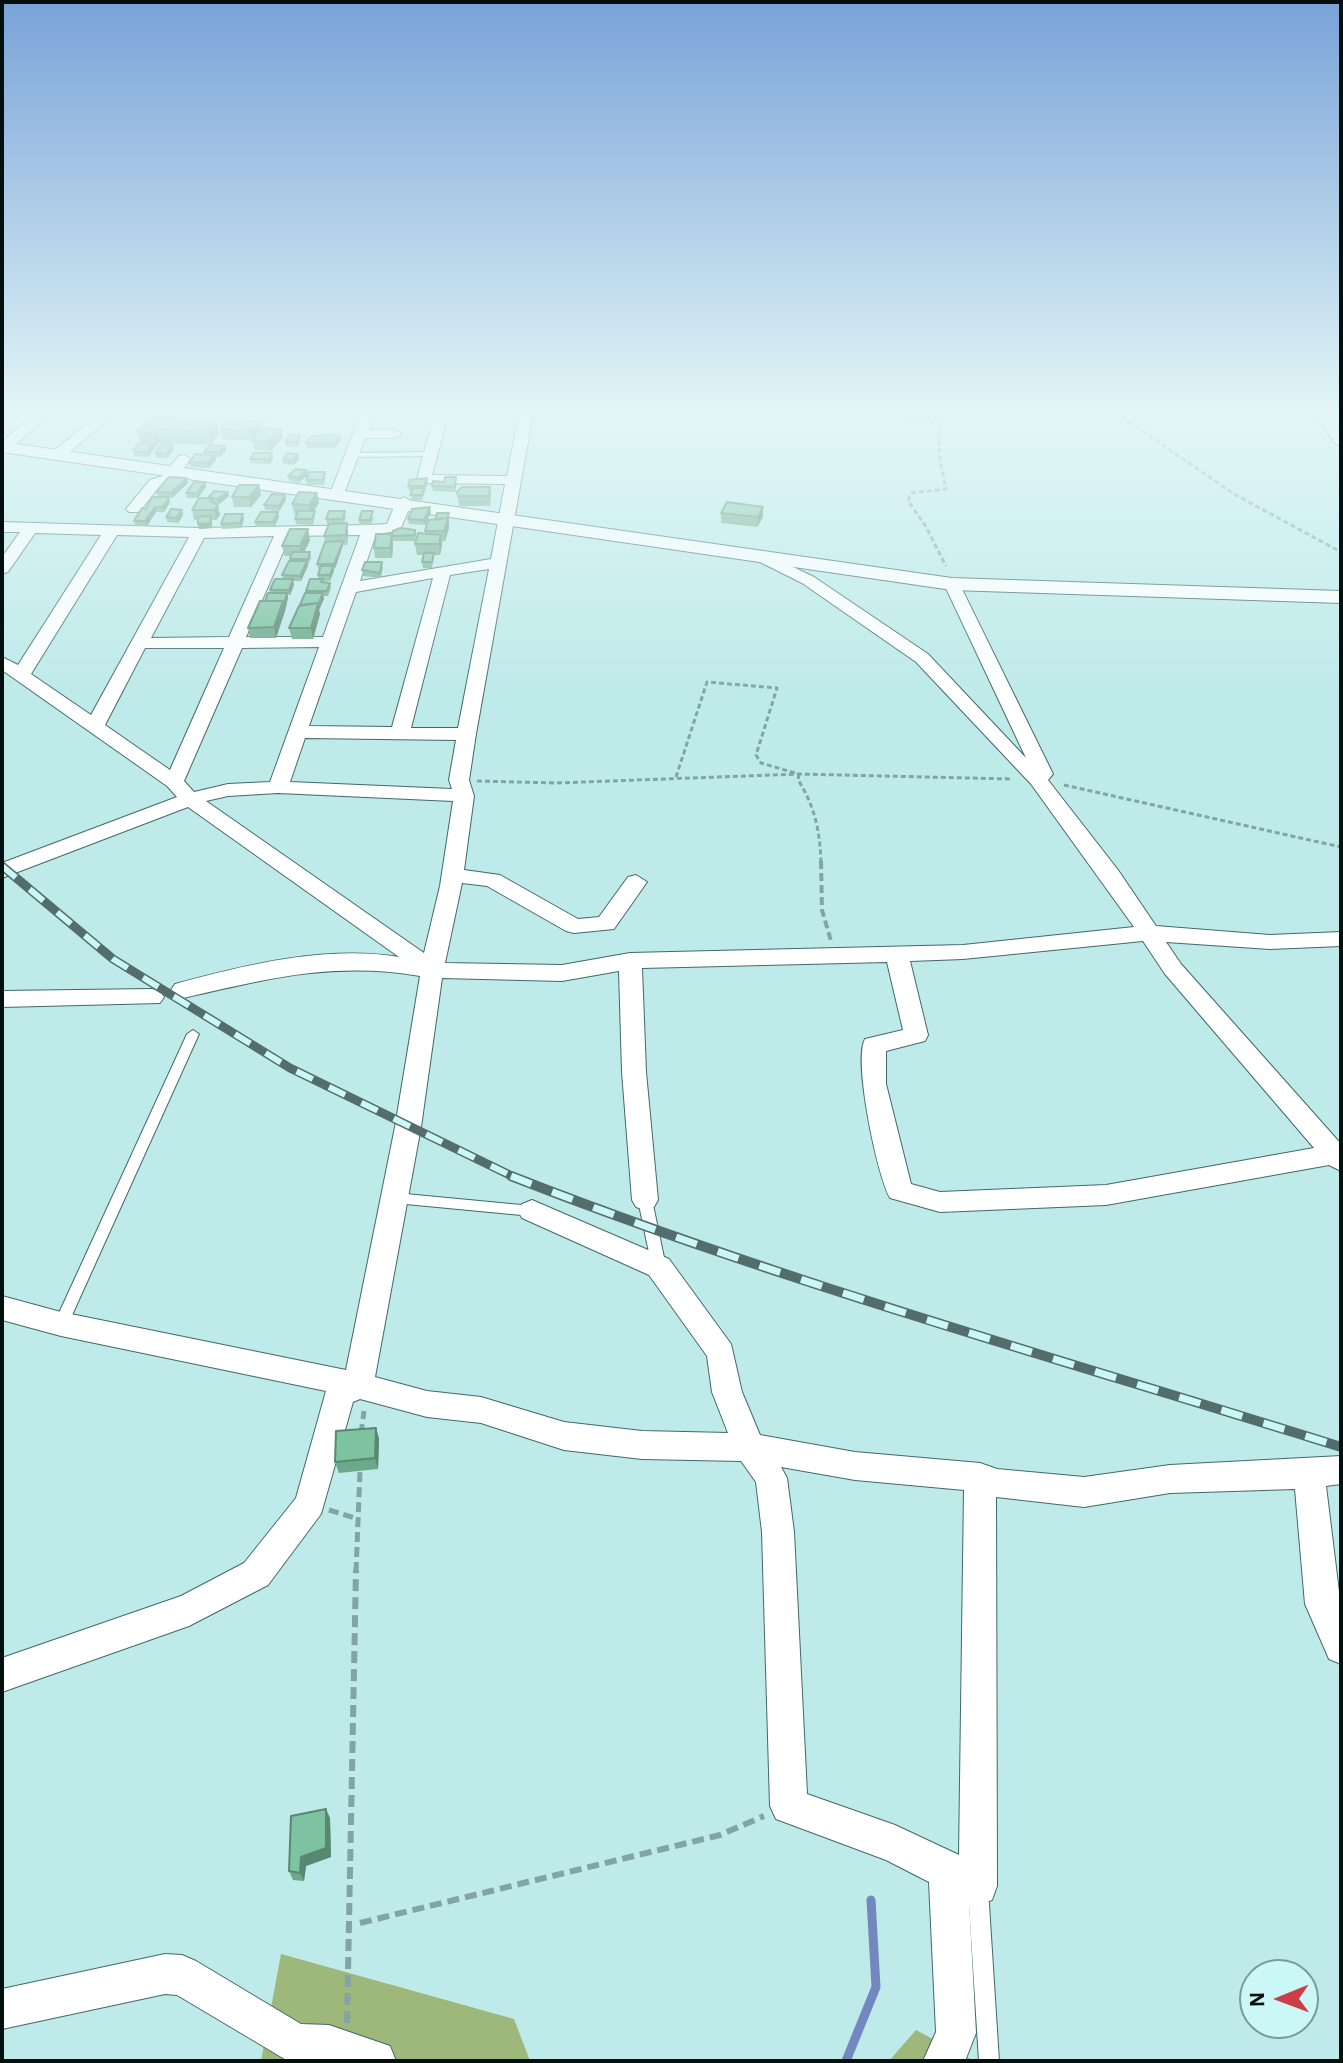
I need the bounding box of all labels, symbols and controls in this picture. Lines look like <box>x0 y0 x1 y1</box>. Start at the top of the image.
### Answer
north arrow <box>1239 1959 1319 2039</box>
text: N <box>1246 1992 1268 2007</box>

